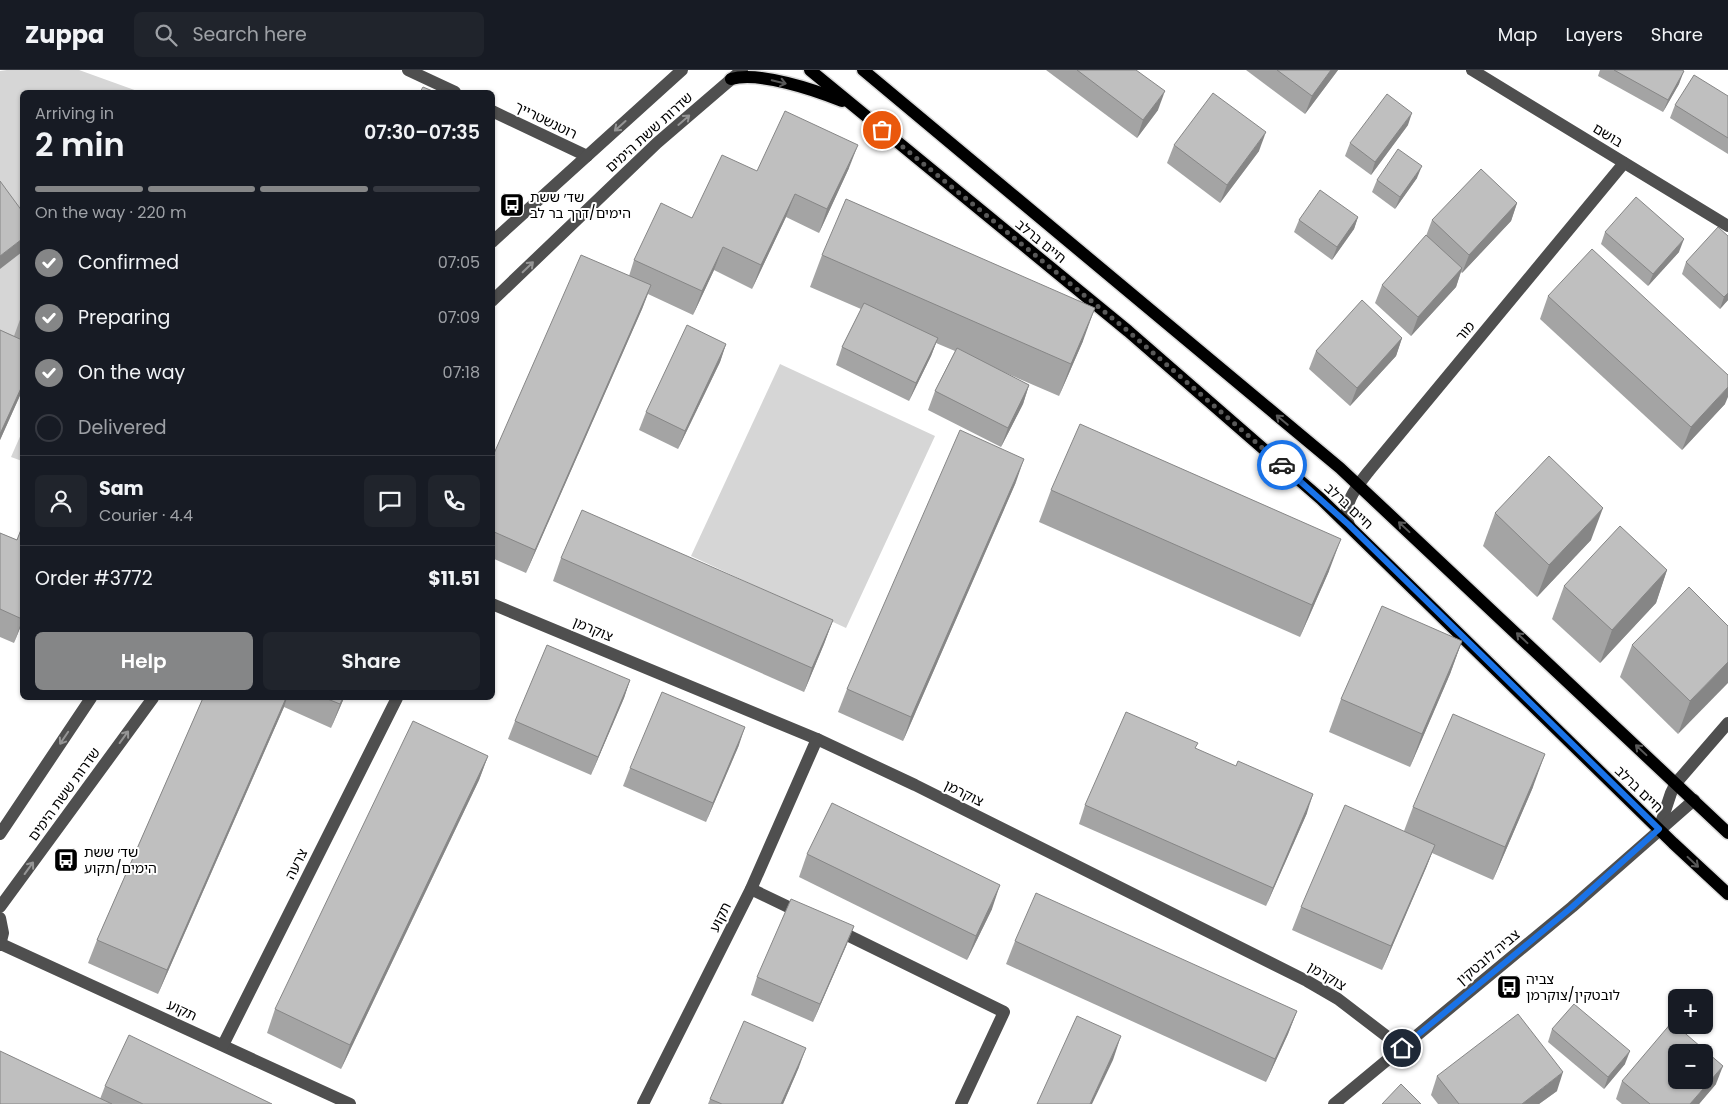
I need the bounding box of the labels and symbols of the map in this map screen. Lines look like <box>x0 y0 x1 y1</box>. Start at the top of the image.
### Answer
one-way arrow <box>770 78 786 87</box>
street label: שדרות ששת הימים <box>601 87 697 177</box>
street label: רוטנשטרייך <box>511 96 581 144</box>
pin <box>861 109 903 151</box>
one-way arrow <box>677 114 690 126</box>
street label: בושם <box>1589 118 1627 152</box>
one-way arrow <box>614 120 627 132</box>
place label: שד׳ ששת הימים/דרך בר לב <box>530 187 631 223</box>
bus stop icon: שד׳ ששת הימים/דרך בר לב <box>499 192 525 218</box>
street label: חיים ברלב <box>1011 214 1071 268</box>
one-way arrow <box>521 262 533 274</box>
street label: מור <box>1451 317 1479 345</box>
one-way arrow <box>1276 414 1289 425</box>
courier <box>1257 440 1307 490</box>
street label: חיים ברלב <box>1320 478 1378 534</box>
one-way arrow <box>1398 521 1410 533</box>
street label: צוקרמן <box>570 612 616 646</box>
one-way arrow <box>1516 632 1529 644</box>
one-way arrow <box>59 731 69 745</box>
one-way arrow <box>119 731 130 744</box>
street label: שדרות ששת הימים <box>23 743 105 845</box>
one-way arrow <box>1634 744 1647 756</box>
street label: חיים ברלב <box>1610 761 1668 817</box>
street label: צוקרמן <box>941 775 987 811</box>
place label: שד׳ ששת הימים/תקוע <box>84 842 157 878</box>
street label: צרעה <box>280 845 312 883</box>
bus stop icon: שד׳ ששת הימים/תקוע <box>53 847 79 873</box>
one-way arrow <box>1687 856 1700 868</box>
one-way arrow <box>24 861 34 875</box>
street label: תקוע <box>704 899 736 935</box>
street label: צביה לובטקין <box>1452 924 1524 990</box>
street label: צוקרמן <box>1304 957 1350 995</box>
place label: צביה לובטקין/צוקרמן <box>1526 969 1620 1005</box>
bus stop icon: צביה לובטקין/צוקרמן <box>1496 974 1522 1000</box>
street label: תקוע <box>164 994 200 1026</box>
pin <box>1381 1027 1423 1069</box>

